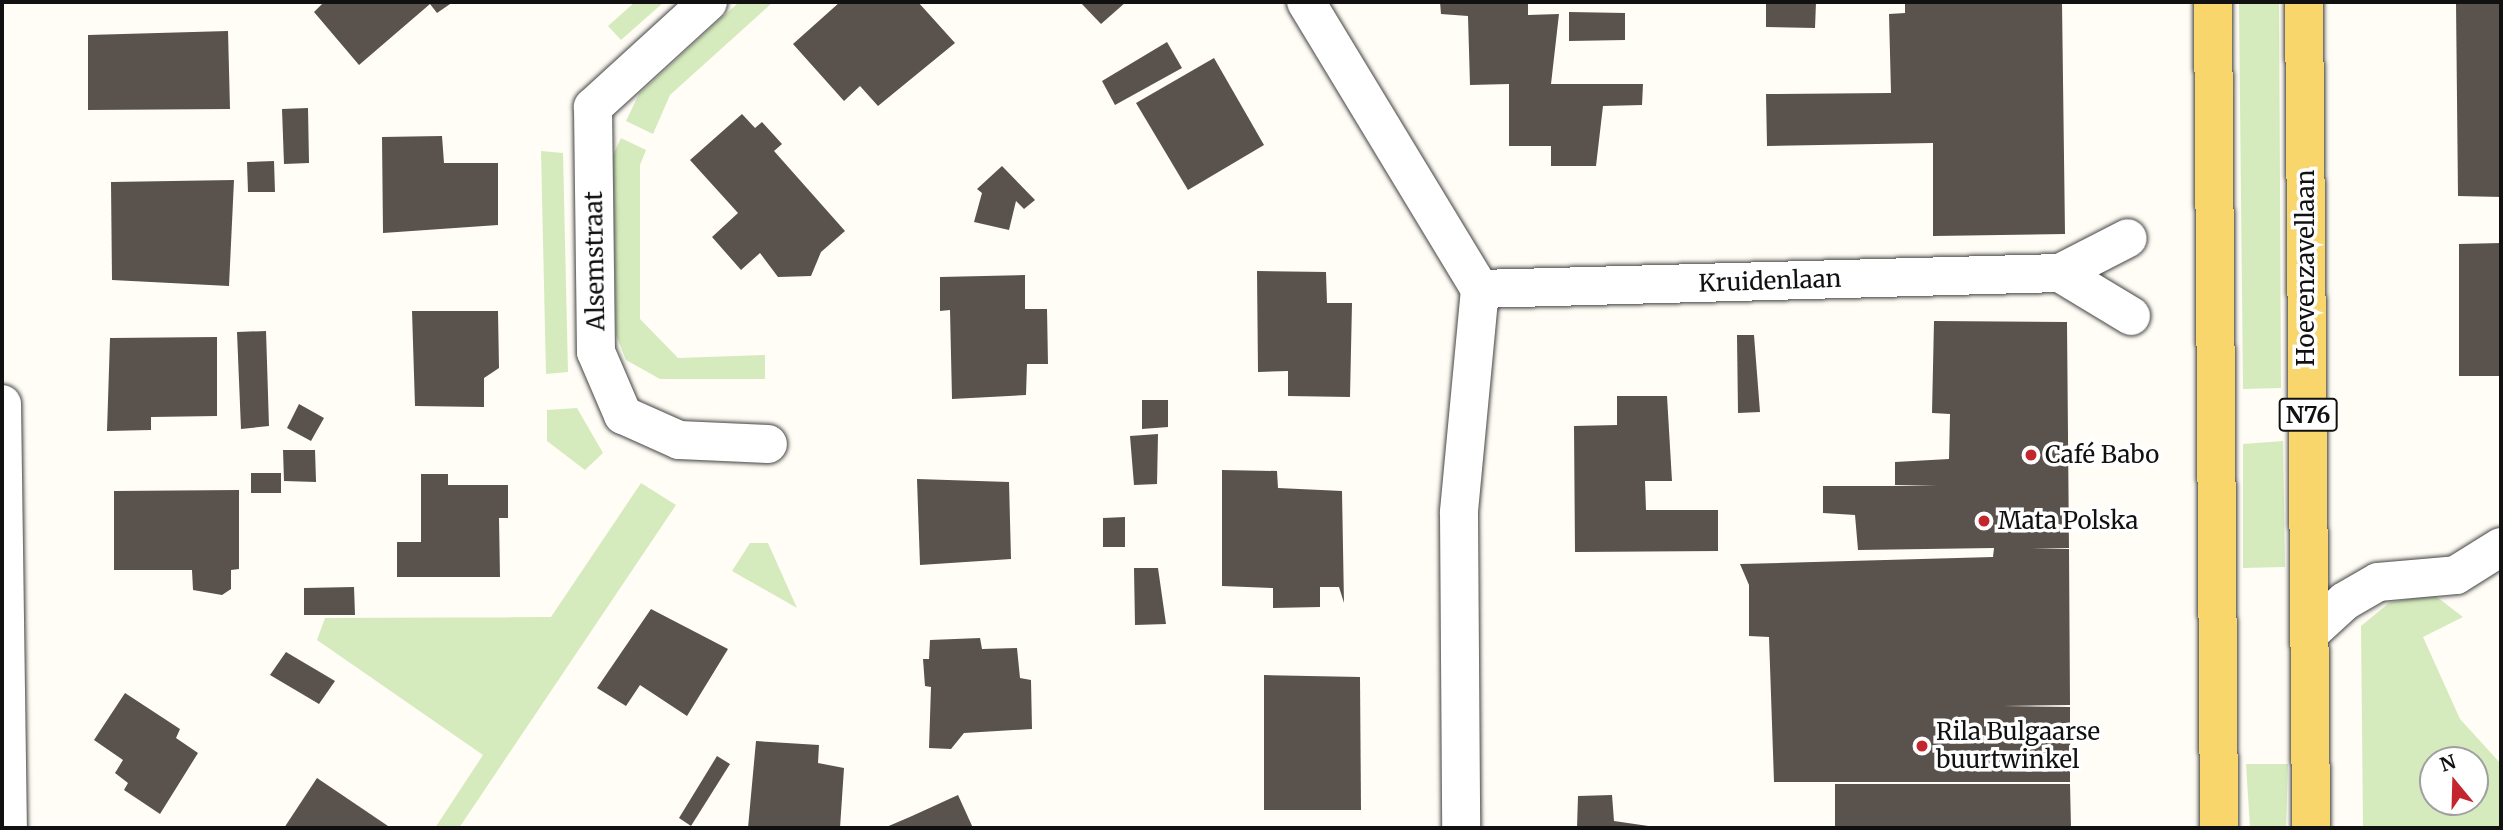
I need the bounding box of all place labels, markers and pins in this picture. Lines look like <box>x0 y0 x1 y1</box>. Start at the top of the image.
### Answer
place label: Café Babo <box>2045 441 2159 469</box>
marker: Café Babo <box>2023 447 2039 463</box>
place label: Mata Polska <box>1998 507 2138 535</box>
marker: Mata Polska <box>1976 513 1992 529</box>
place label: Rila Bulgaarse buurtwinkel <box>1936 718 2100 774</box>
marker: Rila Bulgaarse buurtwinkel <box>1914 738 1930 754</box>

